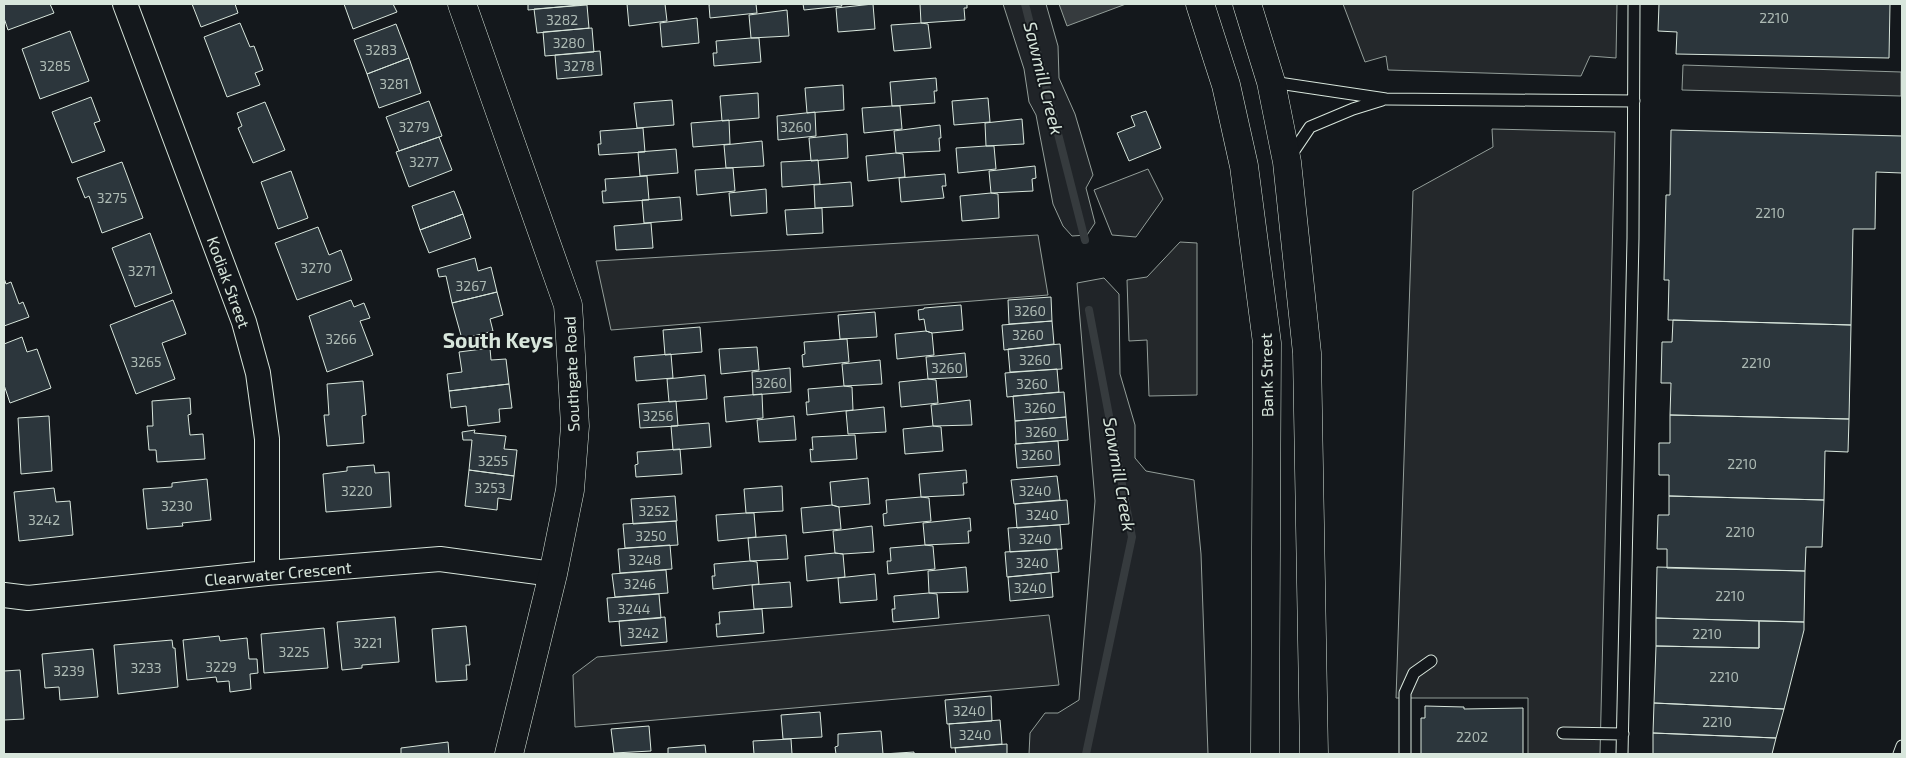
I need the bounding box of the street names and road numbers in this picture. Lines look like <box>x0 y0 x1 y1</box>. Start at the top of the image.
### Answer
street label: Kodiak Street <box>204 234 254 330</box>
street label: Southgate Road <box>559 316 583 432</box>
street label: Bank Street <box>1256 333 1276 417</box>
street label: Clearwater Crescent <box>204 557 352 589</box>

